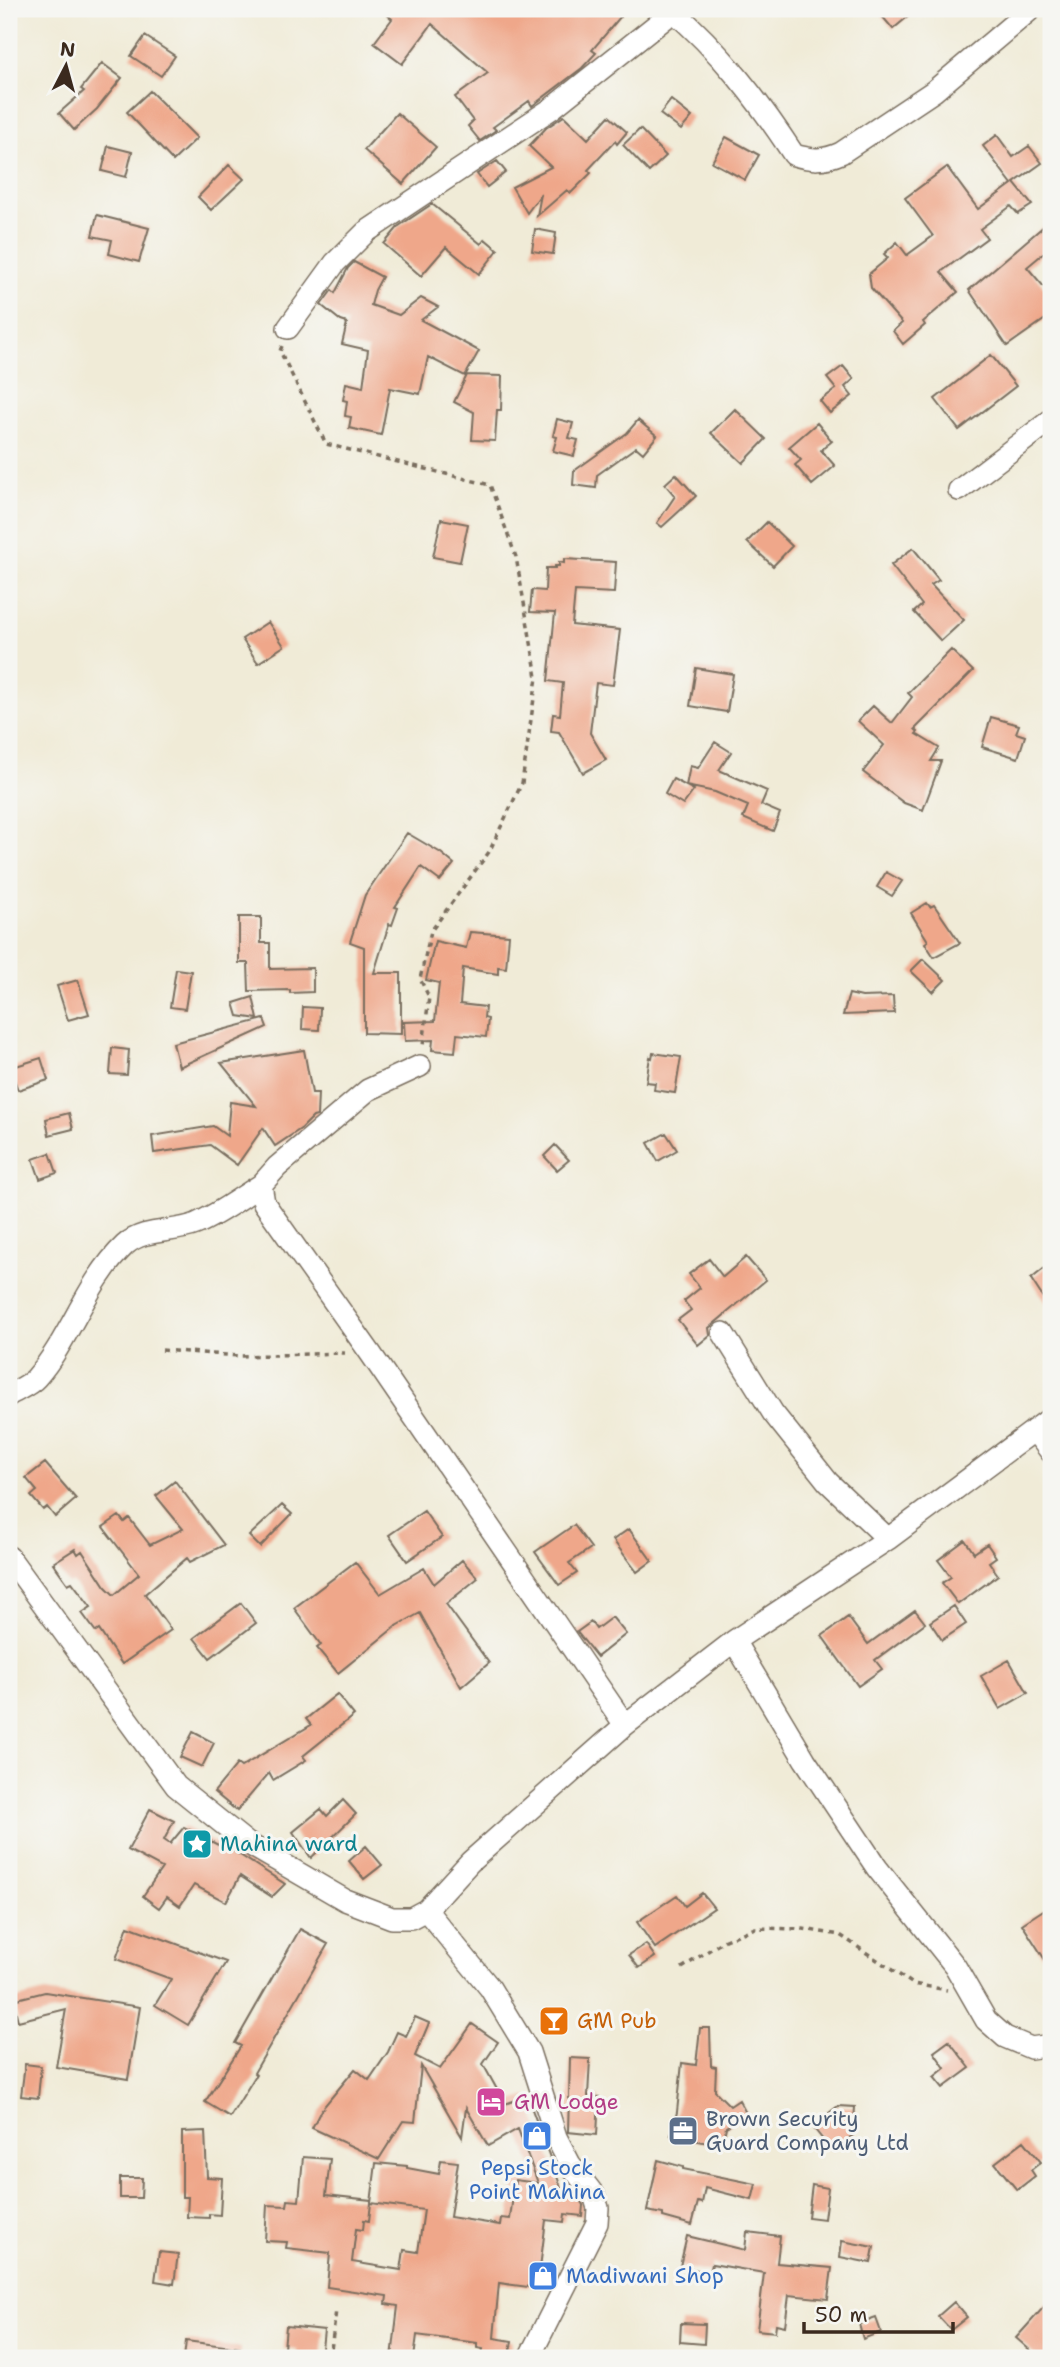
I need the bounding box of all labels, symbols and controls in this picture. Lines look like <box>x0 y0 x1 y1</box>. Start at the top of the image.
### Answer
north arrow <box>32 32 102 102</box>
text: N <box>59 36 77 63</box>
place icon: Mahina ward <box>180 1827 214 1861</box>
place label: Mahina ward <box>220 1830 358 1858</box>
bar icon: GM Pub <box>537 2004 571 2038</box>
place label: GM Pub <box>577 2007 657 2035</box>
hotel icon: GM Lodge <box>474 2085 508 2119</box>
place label: GM Lodge <box>514 2088 619 2116</box>
place label: Brown Security Guard Company Ltd <box>706 2105 909 2157</box>
office icon: Brown Security Guard Company Ltd <box>666 2114 700 2148</box>
shop icon: Pepsi Stock Point Mahina <box>520 2119 554 2153</box>
place label: Pepsi Stock Point Mahina <box>469 2154 605 2206</box>
shop icon: Madiwani Shop <box>526 2259 560 2293</box>
place label: Madiwani Shop <box>566 2262 724 2290</box>
scale bar <box>804 2290 953 2334</box>
text: 50 m <box>815 2301 868 2329</box>

